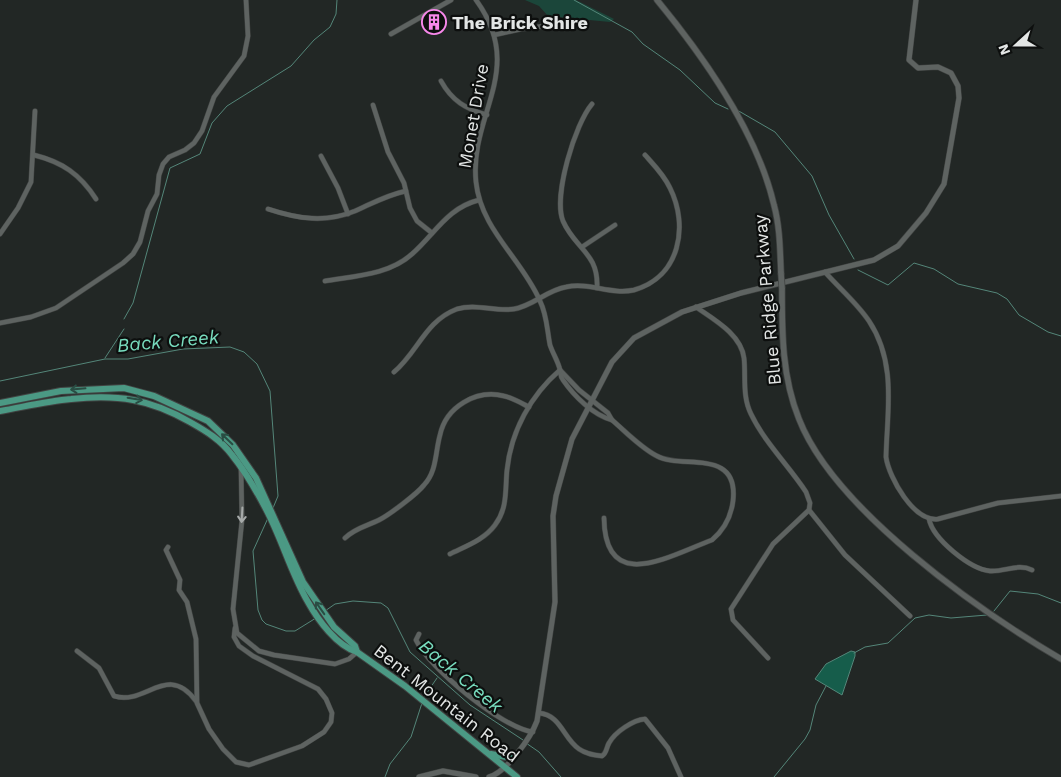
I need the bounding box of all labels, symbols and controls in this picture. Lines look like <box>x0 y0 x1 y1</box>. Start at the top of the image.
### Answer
building icon: The Brick Shire <box>421 9 447 35</box>
place label: The Brick Shire <box>452 12 588 33</box>
north arrow <box>991 20 1041 70</box>
text: N <box>995 42 1013 57</box>
street label: Monet Drive <box>453 62 493 170</box>
street label: Blue Ridge Parkway <box>749 213 785 386</box>
water label: Back Creek <box>116 325 221 357</box>
one-way arrow <box>71 384 87 394</box>
one-way arrow <box>127 395 143 405</box>
one-way arrow <box>220 433 233 445</box>
one-way arrow <box>238 507 247 523</box>
one-way arrow <box>315 601 325 615</box>
water label: Back Creek <box>414 634 508 718</box>
street label: Bent Mountain Road <box>370 640 524 766</box>

